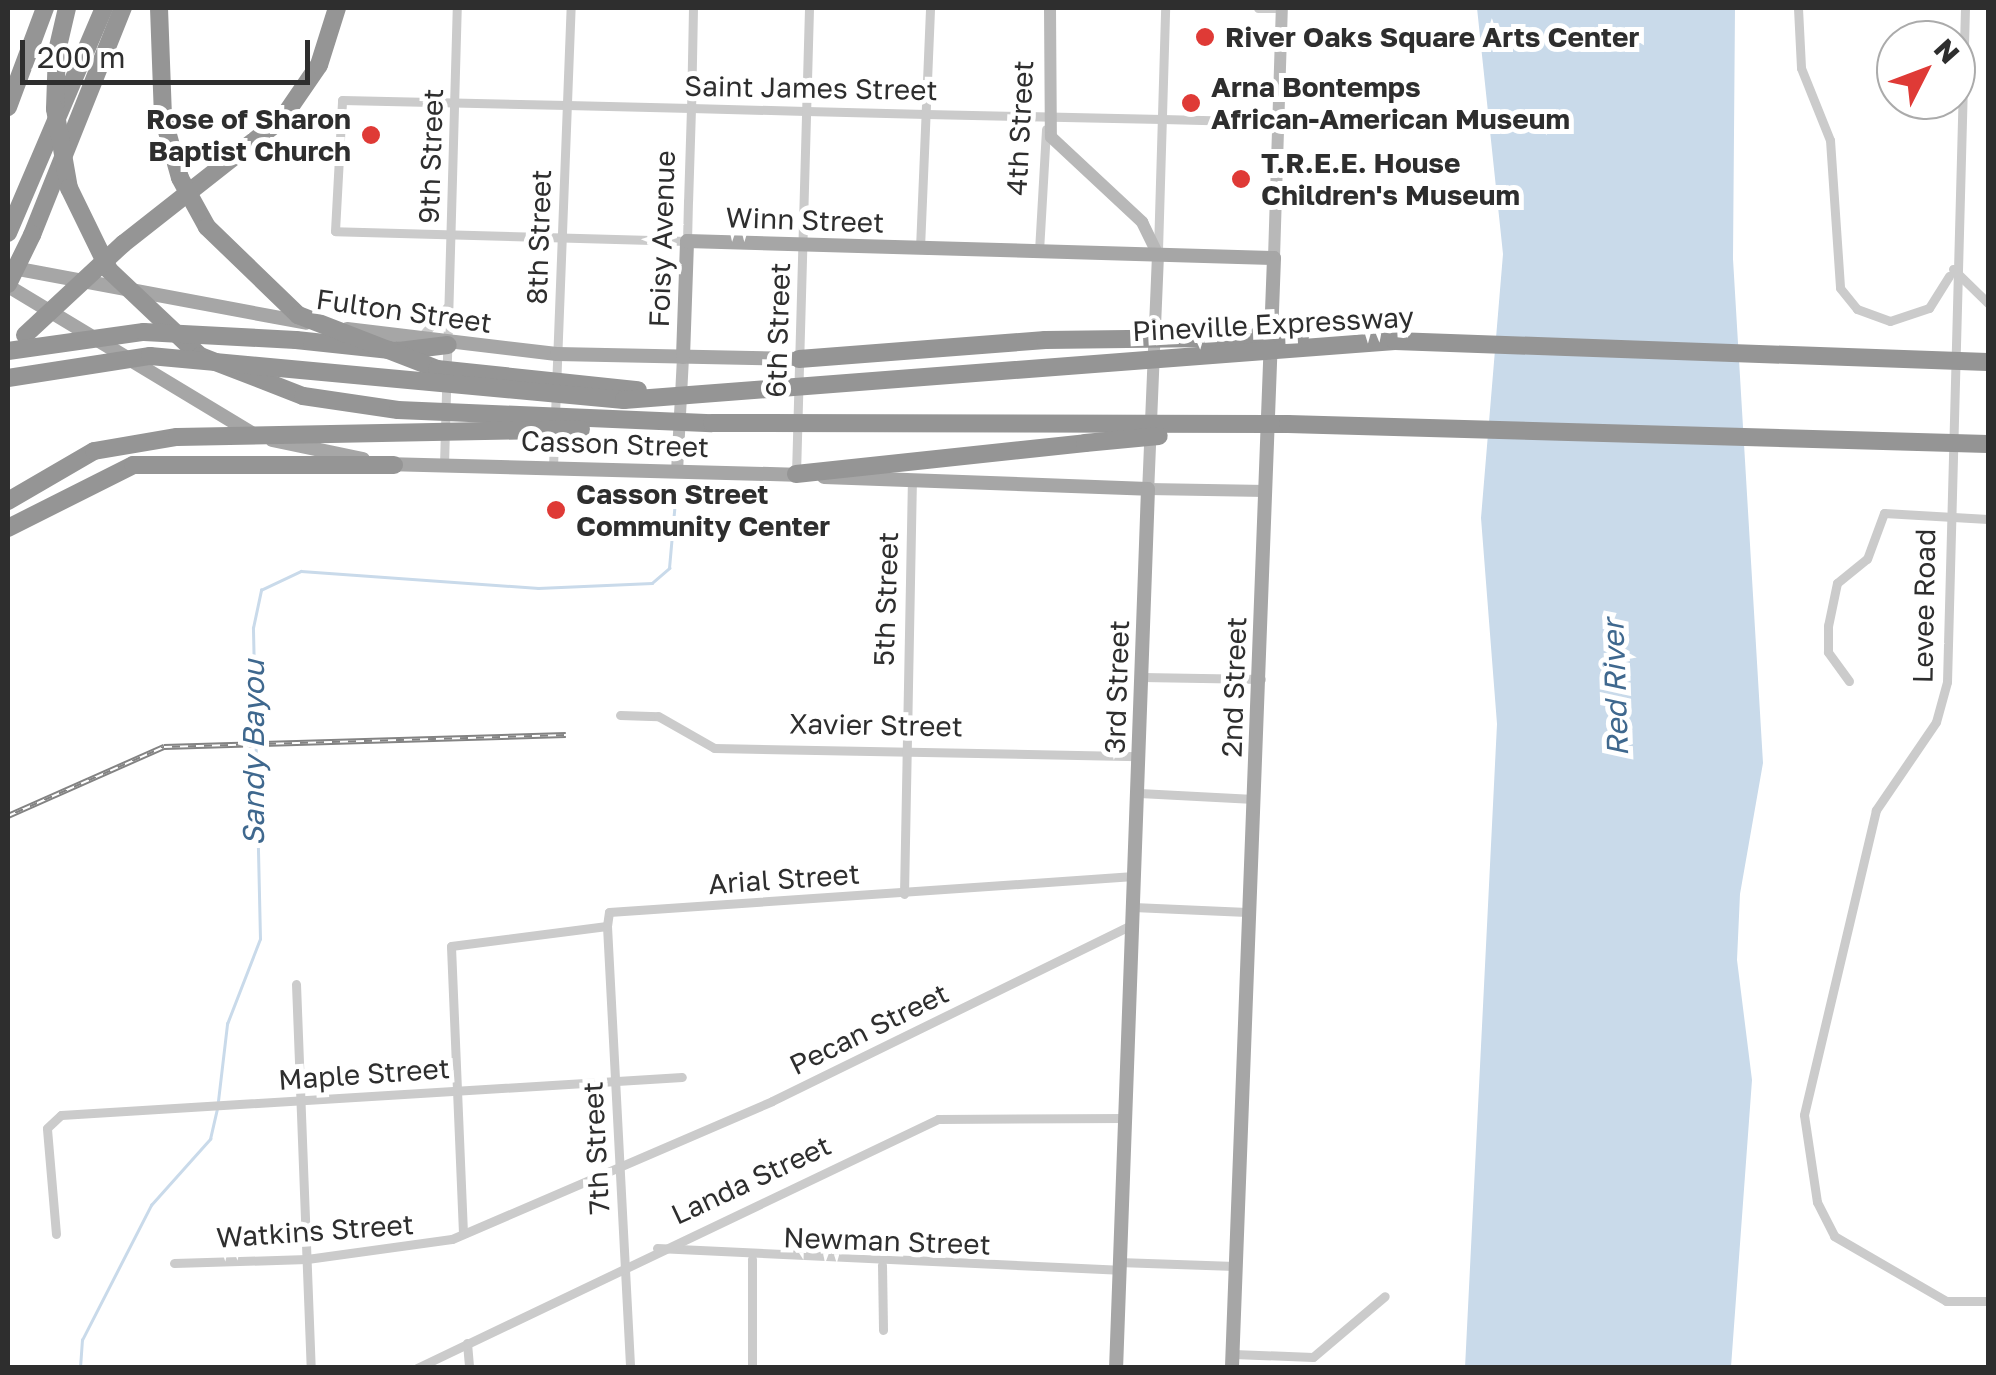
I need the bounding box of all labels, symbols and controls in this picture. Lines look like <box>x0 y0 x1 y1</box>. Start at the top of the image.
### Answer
scale bar <box>25 20 315 82</box>
place label: River Oaks Square Arts Center <box>1225 20 1640 54</box>
north arrow <box>1876 20 1976 120</box>
marker: River Oaks Square Arts Center <box>1194 26 1216 48</box>
text: N <box>1928 32 1967 70</box>
text: 200 m <box>37 39 126 75</box>
street label: 4th Street <box>1000 60 1040 196</box>
street label: Saint James Street <box>684 69 938 107</box>
place label: Arna Bontemps African-American Museum <box>1211 70 1570 136</box>
street label: 9th Street <box>412 88 450 224</box>
marker: Arna Bontemps African-American Museum <box>1180 92 1202 114</box>
place label: Rose of Sharon Baptist Church <box>146 102 351 168</box>
marker: Rose of Sharon Baptist Church <box>360 124 382 146</box>
place label: T.R.E.E. House Children's Museum <box>1261 146 1520 212</box>
street label: Foisy Avenue <box>642 150 682 328</box>
marker: T.R.E.E. House Children's Museum <box>1230 168 1252 190</box>
street label: 8th Street <box>520 169 558 305</box>
street label: Winn Street <box>725 200 885 240</box>
street label: 6th Street <box>759 262 797 398</box>
street label: Fulton Street <box>314 282 494 340</box>
street label: Pineville Expressway <box>1131 300 1415 348</box>
street label: Casson Street <box>520 424 710 464</box>
place label: Casson Street Community Center <box>576 477 830 543</box>
marker: Casson Street Community Center <box>545 499 567 521</box>
street label: Levee Road <box>1906 528 1942 684</box>
street label: 5th Street <box>867 531 905 667</box>
street label: 2nd Street <box>1215 616 1253 758</box>
street label: 3rd Street <box>1098 619 1136 755</box>
water label: Red River <box>1595 619 1635 757</box>
water label: Sandy Bayou <box>235 660 271 846</box>
street label: Xavier Street <box>789 707 963 743</box>
street label: Arial Street <box>707 857 861 901</box>
street label: Pecan Street <box>784 976 954 1082</box>
street label: Maple Street <box>277 1051 451 1097</box>
street label: 7th Street <box>576 1081 616 1215</box>
street label: Landa Street <box>666 1128 836 1232</box>
street label: Watkins Street <box>215 1207 415 1255</box>
street label: Newman Street <box>783 1221 991 1261</box>

